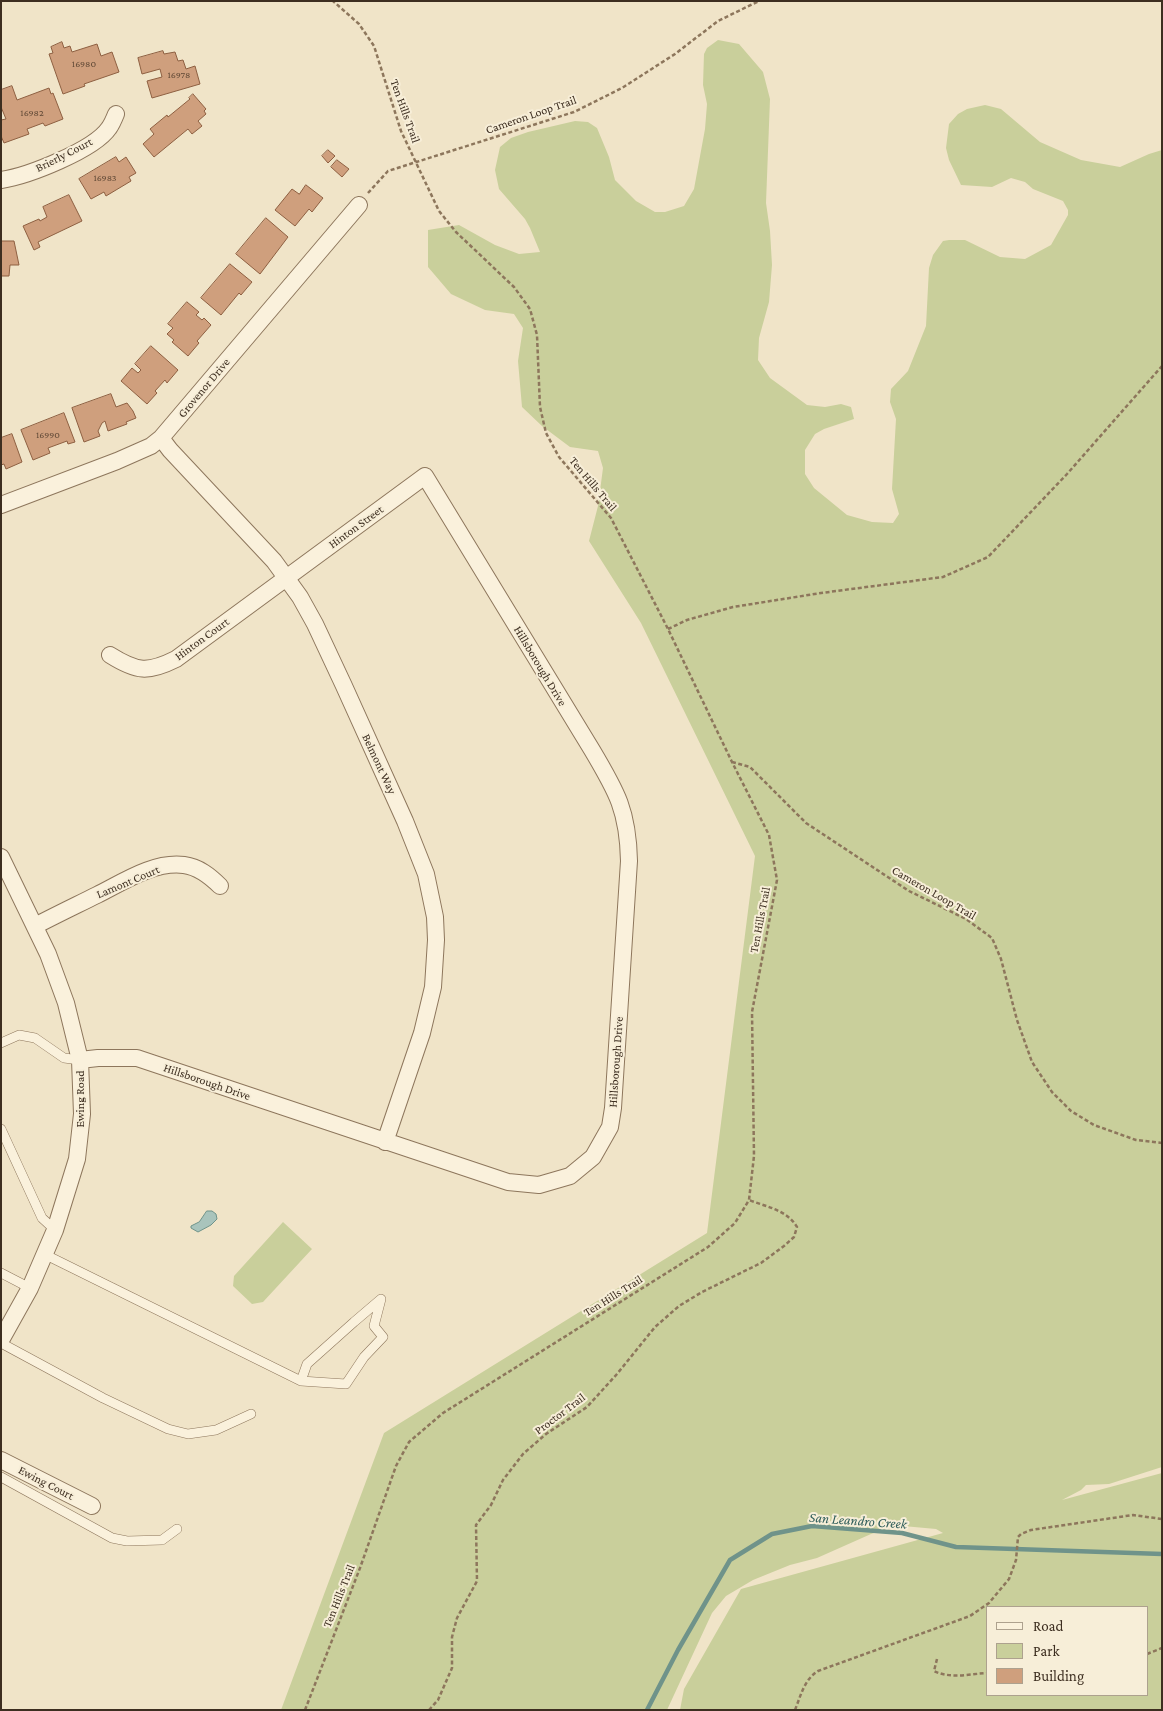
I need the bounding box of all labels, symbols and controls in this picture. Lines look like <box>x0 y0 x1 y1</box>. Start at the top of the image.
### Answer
house number: 16980 <box>72 58 96 70</box>
house number: 16978 <box>168 69 190 81</box>
street label: Ten Hills Trail <box>387 77 423 145</box>
street label: Cameron Loop Trail <box>484 93 578 137</box>
house number: 16982 <box>20 107 44 119</box>
street label: Brierly Court <box>33 135 95 175</box>
house number: 16983 <box>93 172 117 184</box>
street label: Grovenor Drive <box>175 355 233 421</box>
house number: 16990 <box>36 429 60 441</box>
street label: Ten Hills Trail <box>566 454 620 514</box>
street label: Hinton Street <box>326 502 386 552</box>
street label: Hinton Court <box>172 614 232 664</box>
street label: Hillsborough Drive <box>510 623 570 709</box>
street label: Belmont Way <box>359 732 399 796</box>
street label: Lamont Court <box>94 862 162 902</box>
street label: Cameron Loop Trail <box>889 863 979 923</box>
street label: Ten Hills Trail <box>747 886 773 954</box>
street label: Hillsborough Drive <box>606 1016 626 1108</box>
street label: Hillsborough Drive <box>162 1060 252 1104</box>
street label: Ewing Road <box>73 1070 87 1128</box>
street label: Ten Hills Trail <box>581 1272 645 1320</box>
street label: Proctor Trail <box>532 1390 588 1438</box>
street label: Ewing Court <box>16 1463 76 1503</box>
water label: San Leandro Creek <box>808 1509 908 1533</box>
street label: Ten Hills Trail <box>320 1562 358 1630</box>
legend <box>986 1606 1148 1696</box>
text: Road <box>1033 1618 1063 1634</box>
text: Park <box>1033 1643 1060 1659</box>
text: Building <box>1033 1668 1084 1684</box>

